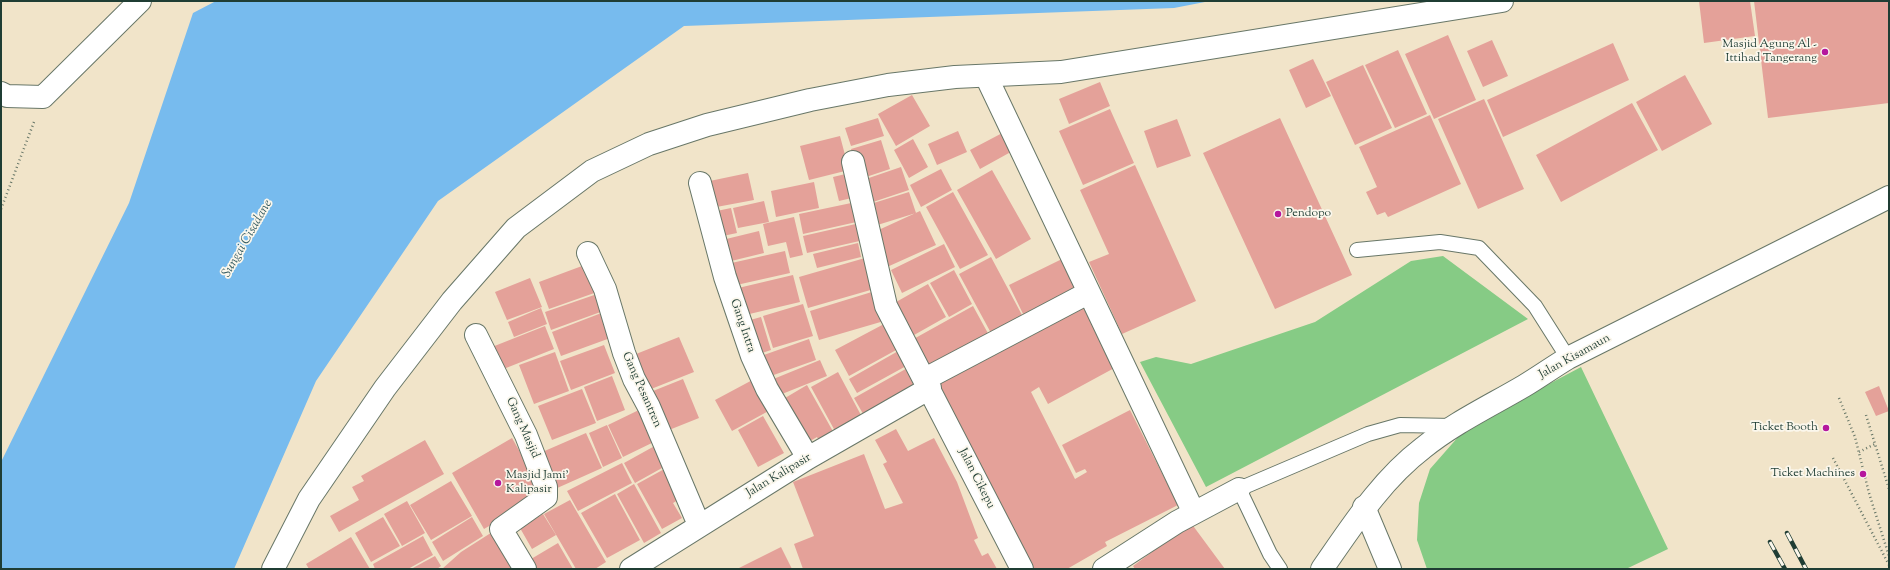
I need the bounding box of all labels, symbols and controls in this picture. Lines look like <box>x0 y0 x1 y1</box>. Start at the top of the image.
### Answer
place label: Masjid Agung Al - Ittihad Tangerang <box>1722 38 1817 66</box>
marker: Masjid Agung Al - Ittihad Tangerang <box>1820 47 1830 57</box>
water label: Sungai Cisadane <box>220 198 276 280</box>
place label: Pendopo <box>1286 207 1331 221</box>
marker: Pendopo <box>1273 209 1283 219</box>
street label: Gang Intra <box>726 297 758 355</box>
street label: Jalan Kisamaun <box>1537 332 1613 382</box>
street label: Gang Pesantren <box>618 350 664 430</box>
street label: Gang Masjid <box>502 395 542 461</box>
place label: Ticket Booth <box>1751 421 1818 435</box>
marker: Ticket Booth <box>1821 423 1831 433</box>
street label: Jalan Cikepu <box>955 446 997 512</box>
street label: Jalan Kalipasir <box>744 451 814 501</box>
place label: Ticket Machines <box>1770 467 1855 481</box>
place label: Masjid Jami' Kalipasir <box>506 469 569 497</box>
marker: Ticket Machines <box>1858 469 1868 479</box>
marker: Masjid Jami' Kalipasir <box>493 478 503 488</box>

